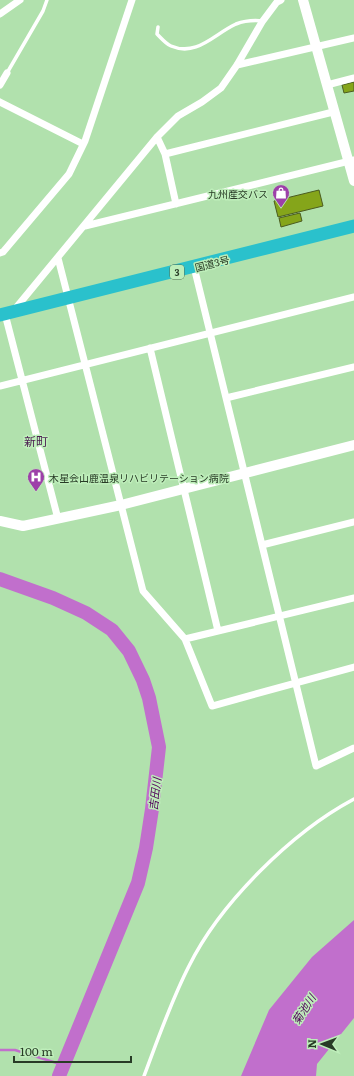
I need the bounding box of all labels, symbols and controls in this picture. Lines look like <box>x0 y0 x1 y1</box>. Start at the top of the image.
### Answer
shop icon: 九州産交バス <box>271 183 291 208</box>
place label: 九州産交バス <box>208 186 268 201</box>
street label: 国道3号 <box>193 251 231 275</box>
road number: 3 <box>170 265 184 279</box>
district label: 新町 <box>24 432 48 450</box>
hospital icon: 木星会山鹿温泉リハビリテーション病院 <box>26 467 46 492</box>
place label: 木星会山鹿温泉リハビリテーション病院 <box>49 470 229 485</box>
water label: 吉田川 <box>144 776 164 811</box>
water label: 菊池川 <box>287 990 319 1027</box>
north arrow <box>302 1024 342 1064</box>
scale bar <box>14 1038 131 1064</box>
text: N <box>303 1039 319 1049</box>
text: 100 m <box>20 1042 53 1060</box>

